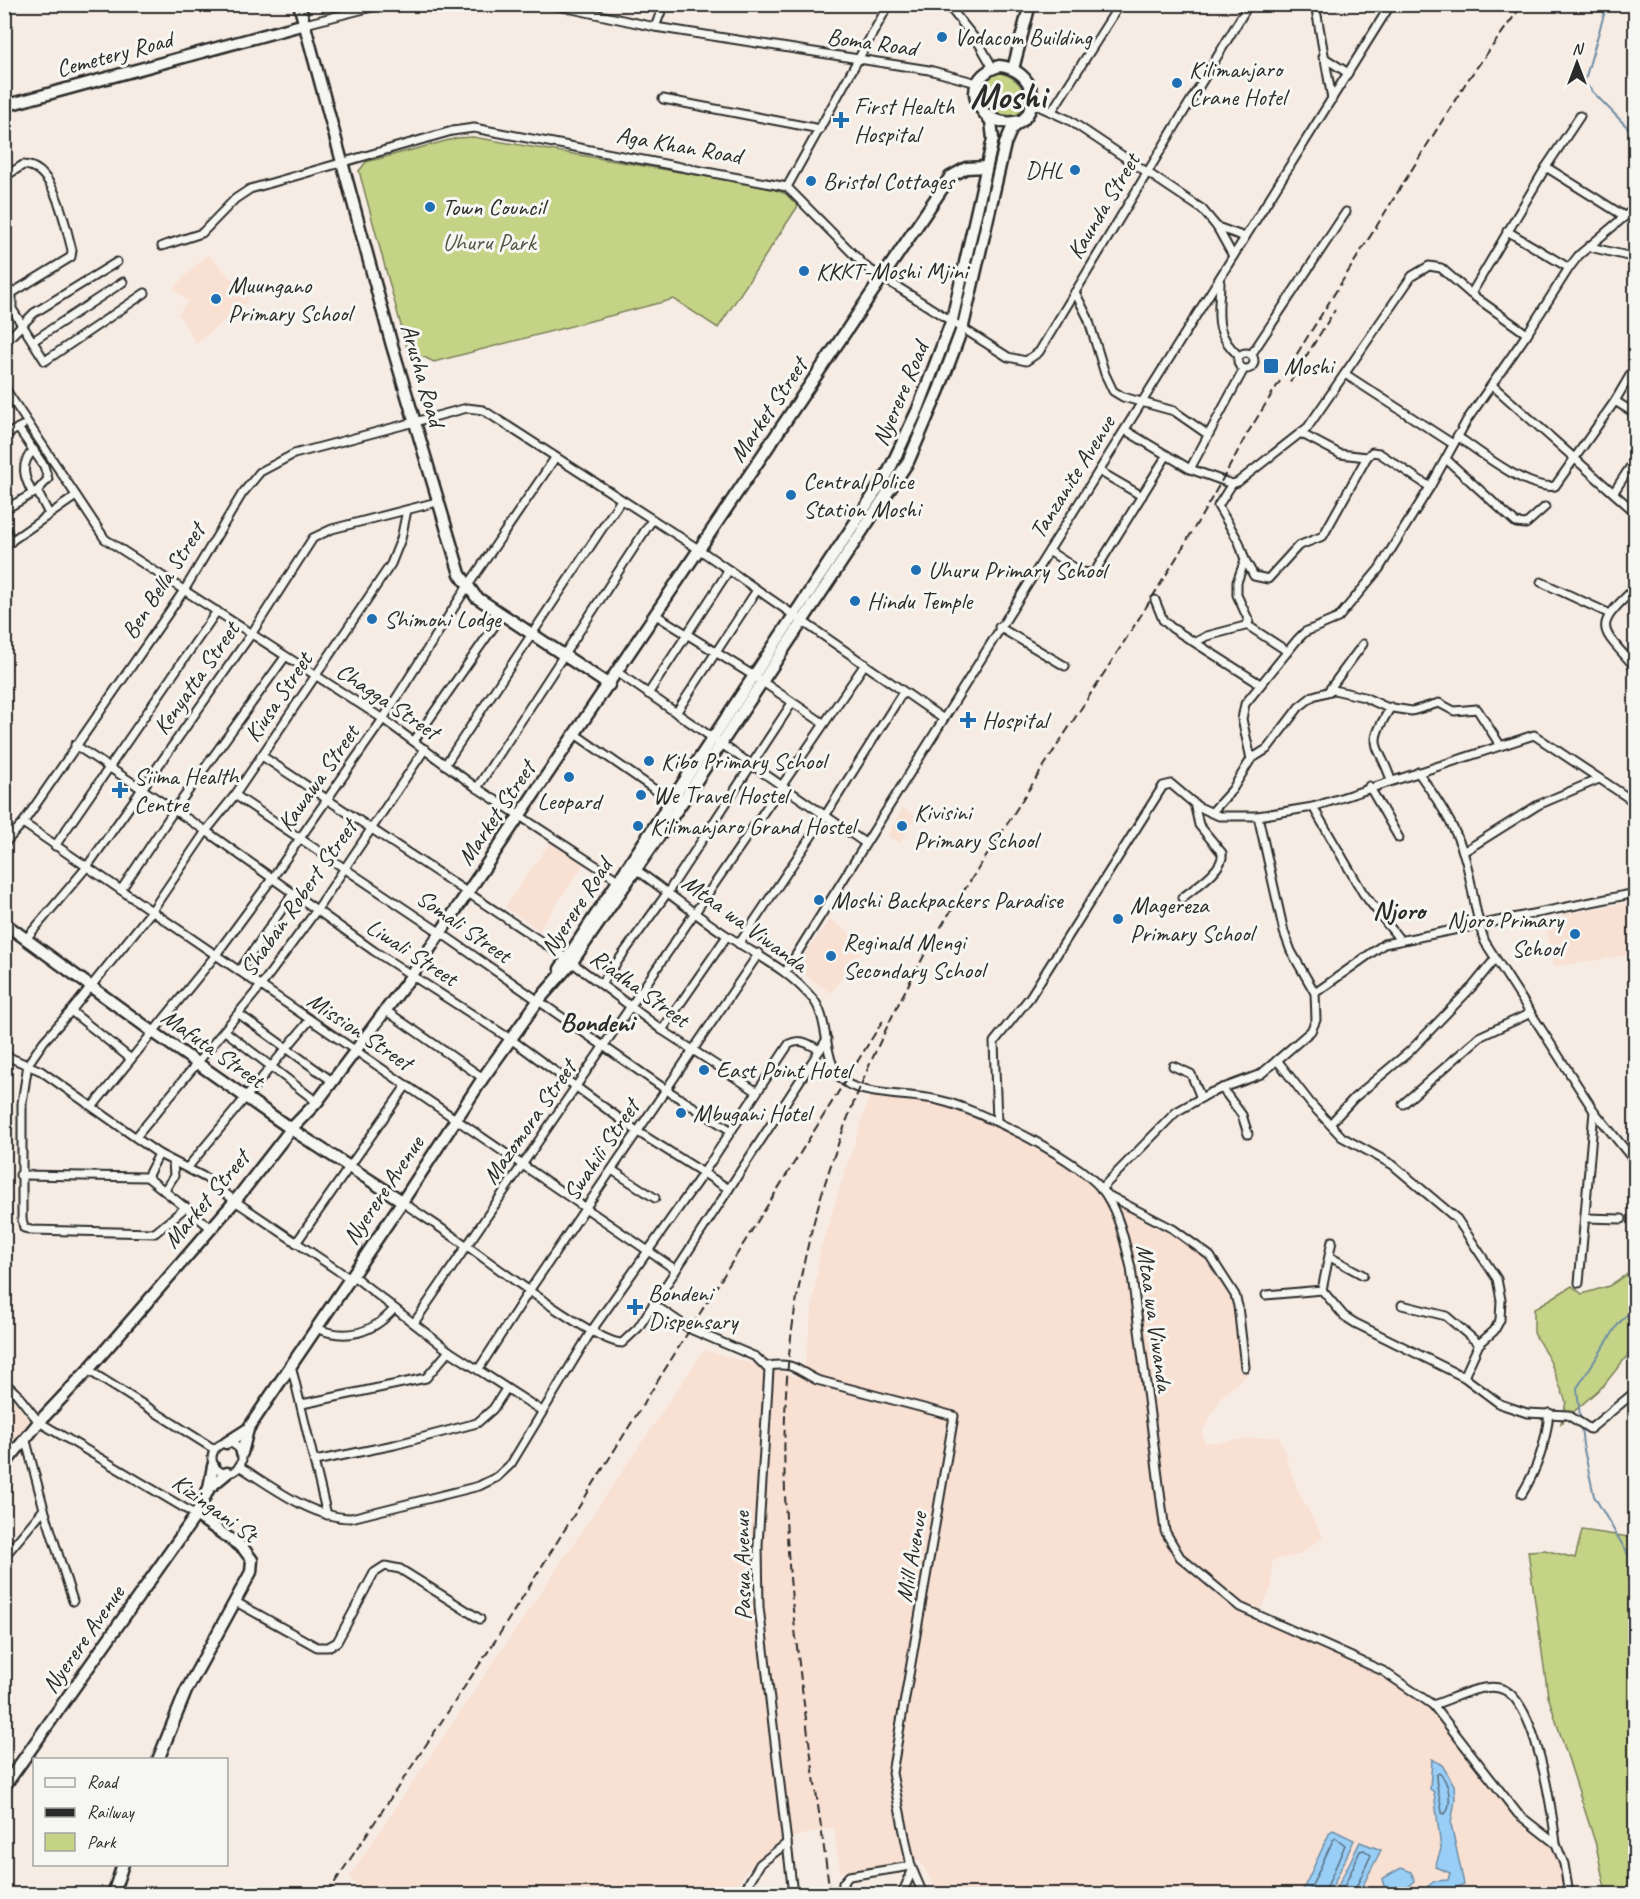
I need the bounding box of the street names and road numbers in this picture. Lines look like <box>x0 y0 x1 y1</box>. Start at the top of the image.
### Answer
street label: Boma Road <box>825 21 922 64</box>
street label: Cemetery Road <box>53 23 179 84</box>
street label: Aga Khan Road <box>614 119 747 171</box>
street label: Kaunda Street <box>1060 146 1147 264</box>
street label: Arusha Road <box>394 320 453 433</box>
street label: Nyerere Road <box>865 334 937 450</box>
street label: Market Street <box>722 350 815 468</box>
street label: Tanzanite Avenue <box>1022 408 1123 544</box>
street label: Ben Bella Street <box>114 515 213 645</box>
street label: Kenyatta Street <box>146 614 247 740</box>
street label: Kiusa Street <box>237 645 320 747</box>
street label: Chagga Street <box>331 656 448 748</box>
street label: Kawawa Street <box>270 717 367 837</box>
street label: Market Street <box>450 753 543 871</box>
street label: Shaban Robert Street <box>233 811 365 982</box>
street label: Nyerere Road <box>534 850 620 961</box>
street label: Mtaa wa Viwanda <box>676 867 815 980</box>
street label: Somali Street <box>411 882 519 971</box>
street label: Liwali Street <box>361 911 465 994</box>
street label: Riadha Street <box>585 942 697 1035</box>
street label: Mission Street <box>302 985 421 1079</box>
street label: Mafuta Street <box>156 1002 272 1096</box>
street label: Mazomora Street <box>475 1052 584 1190</box>
street label: Swahili Street <box>556 1091 648 1206</box>
street label: Nyerere Avenue <box>336 1128 432 1250</box>
street label: Market Street <box>156 1141 258 1254</box>
street label: Mtaa wa Viwanda <box>1130 1243 1180 1396</box>
street label: Kizingani St <box>166 1467 265 1550</box>
street label: Mill Avenue <box>888 1507 934 1605</box>
street label: Pasua Avenue <box>726 1509 758 1621</box>
street label: Nyerere Avenue <box>35 1578 132 1699</box>

